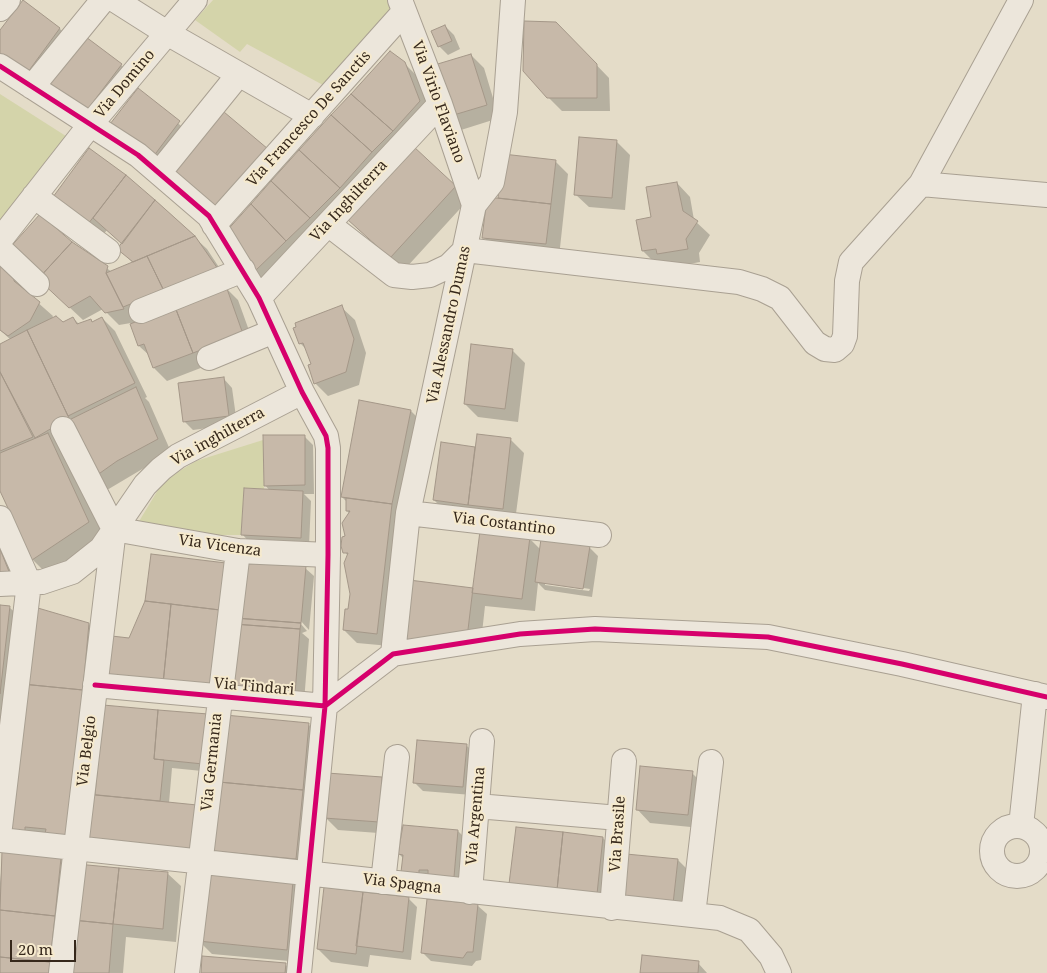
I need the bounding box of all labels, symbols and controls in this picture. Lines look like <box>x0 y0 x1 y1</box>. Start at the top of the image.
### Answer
street label: Via Virio Flaviano <box>408 38 468 166</box>
street label: Via Domino <box>91 46 159 122</box>
street label: Via Francesco De Sanctis <box>243 47 375 191</box>
street label: Via Inghilterra <box>307 156 391 246</box>
street label: Via Alessandro Dumas <box>423 244 475 406</box>
street label: Via inghilterra <box>168 404 268 470</box>
street label: Via Costantino <box>451 509 557 539</box>
street label: Via Vicenza <box>177 531 263 561</box>
street label: Via Tindari <box>213 675 295 699</box>
street label: Via Germania <box>198 712 226 812</box>
street label: Via Belgio <box>74 715 100 787</box>
street label: Via Argentina <box>463 766 489 866</box>
street label: Via Brasile <box>606 795 630 873</box>
street label: Via Spagna <box>362 870 442 898</box>
scale bar <box>12 930 79 962</box>
text: 20 m <box>18 939 53 959</box>

